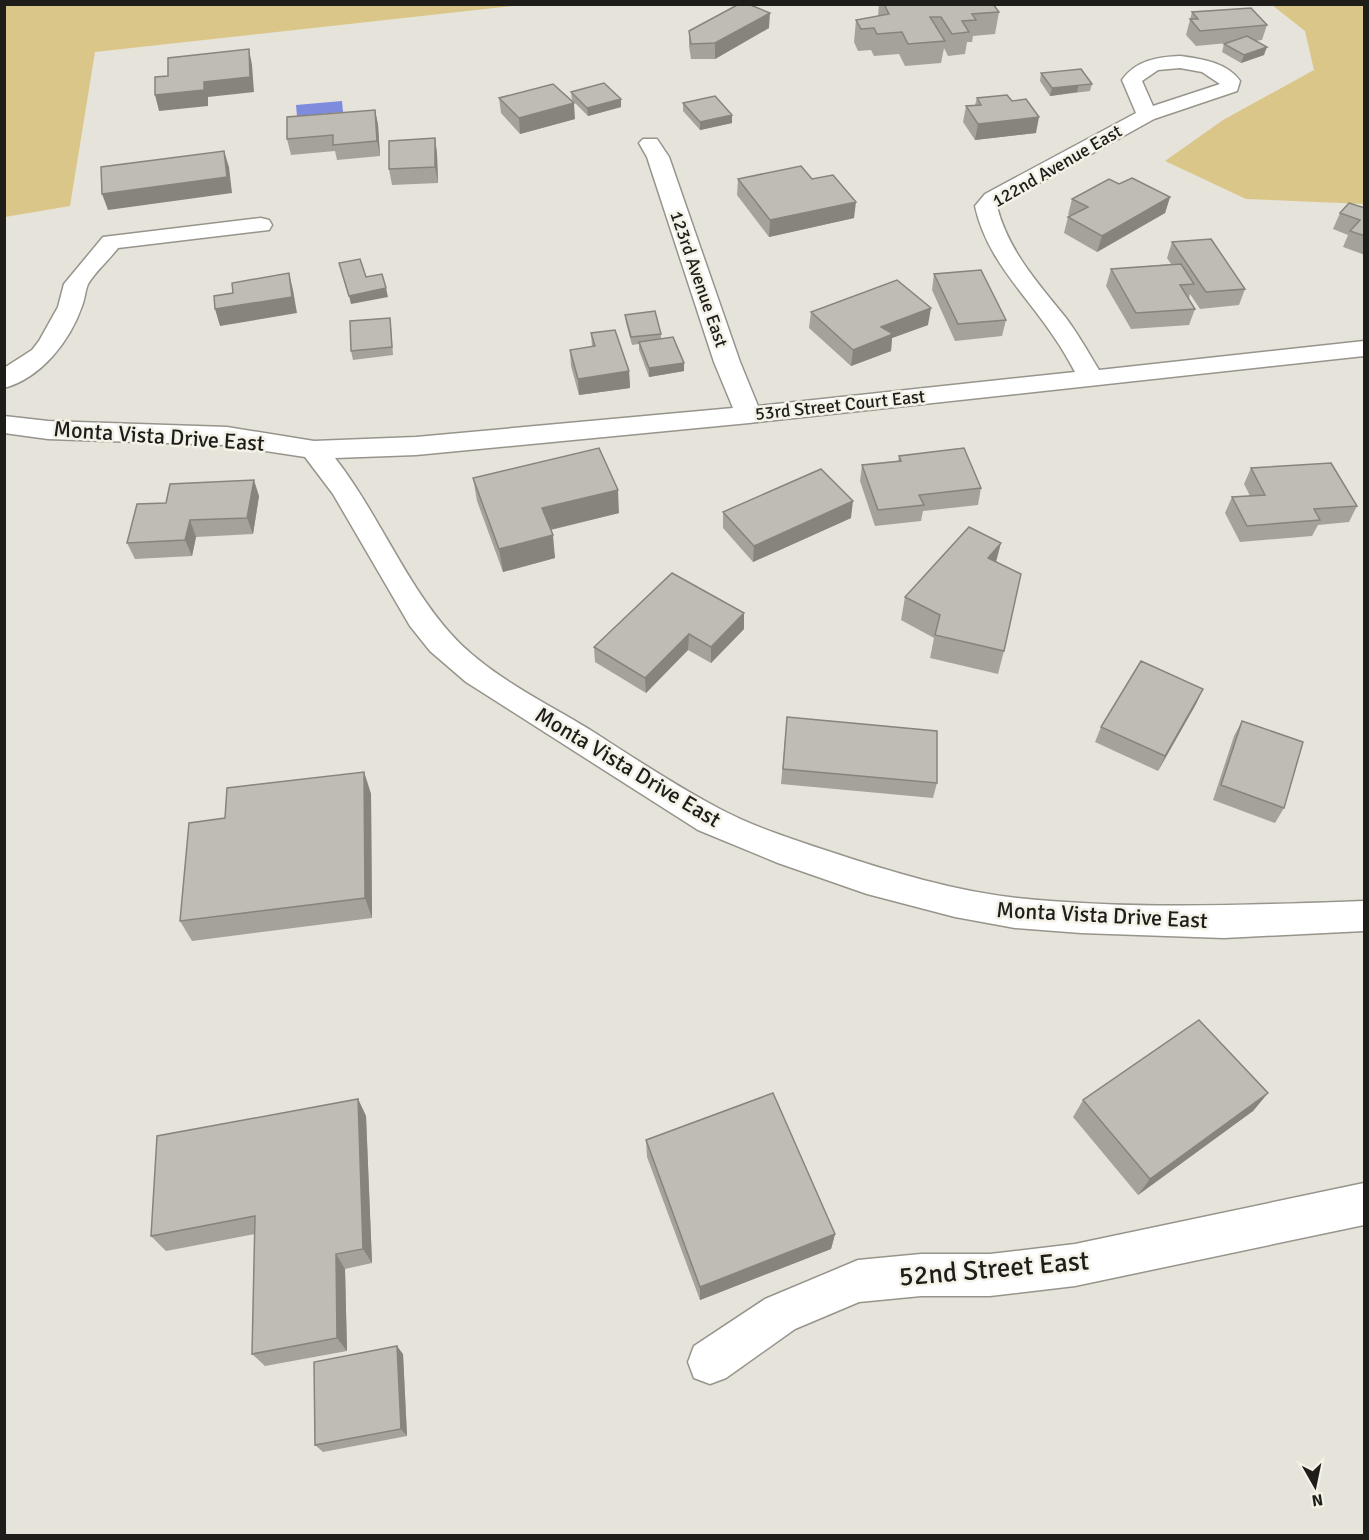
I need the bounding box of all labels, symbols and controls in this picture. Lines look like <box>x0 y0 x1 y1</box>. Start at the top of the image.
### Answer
street label: 122nd Avenue East <box>988 120 1126 212</box>
street label: 123rd Avenue East <box>665 208 733 350</box>
street label: 53rd Street Court East <box>754 385 926 425</box>
street label: Monta Vista Drive East <box>52 415 266 457</box>
street label: Monta Vista Drive East <box>530 701 726 833</box>
street label: Monta Vista Drive East <box>996 896 1209 934</box>
street label: 52nd Street East <box>898 1244 1090 1294</box>
north arrow <box>1285 1456 1345 1516</box>
text: N <box>1310 1489 1324 1511</box>

